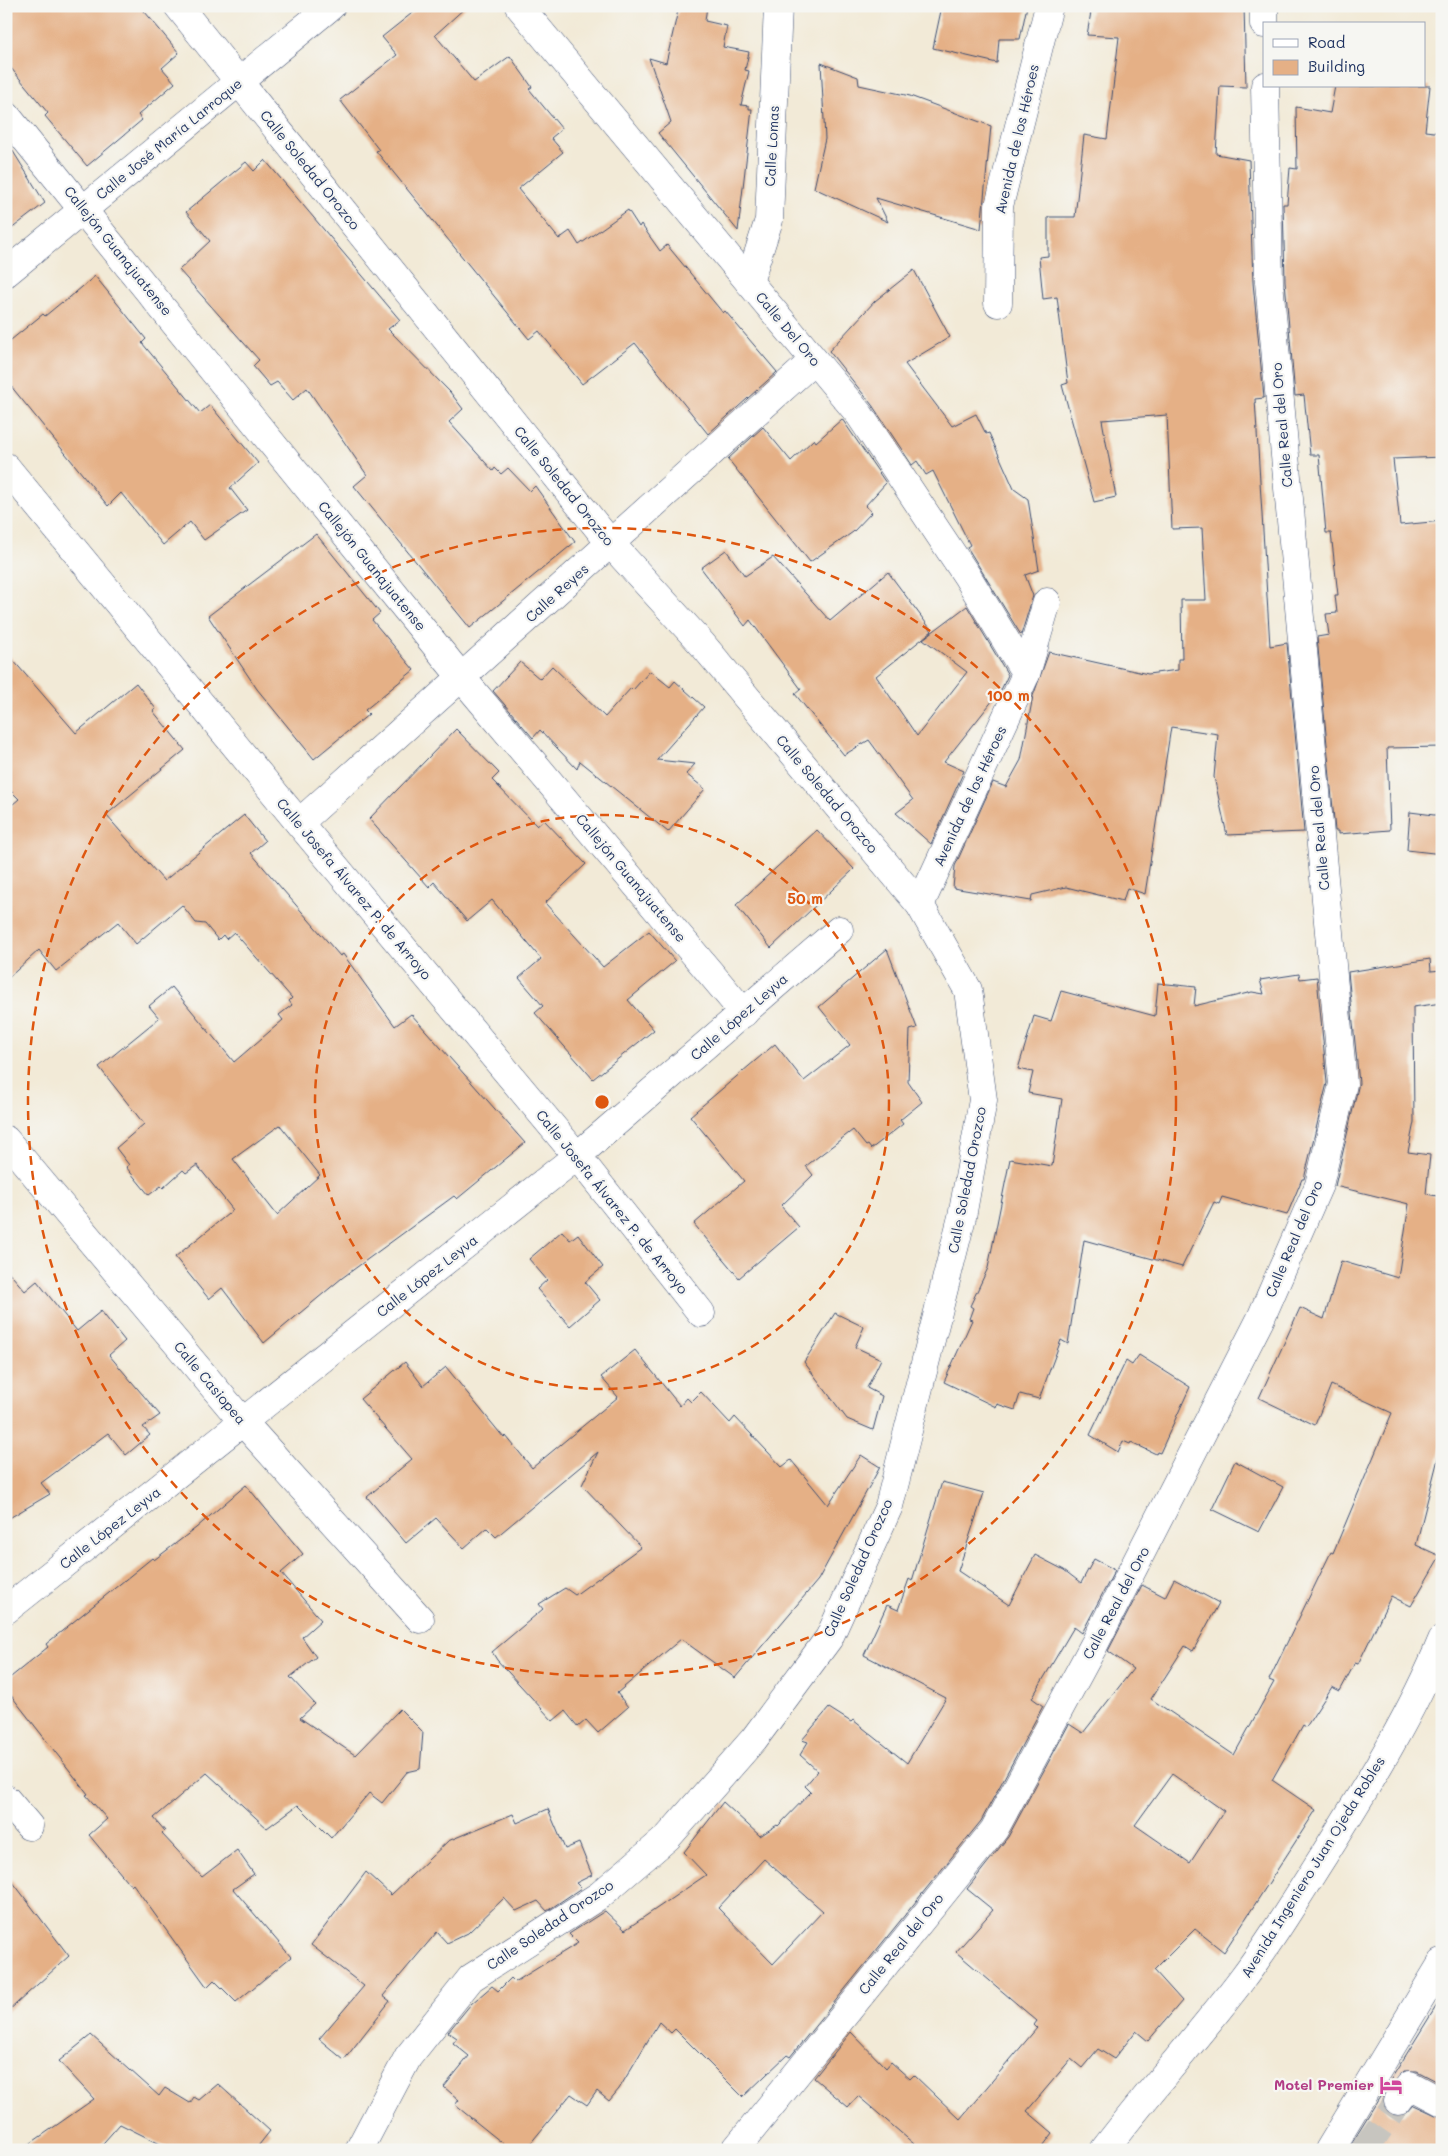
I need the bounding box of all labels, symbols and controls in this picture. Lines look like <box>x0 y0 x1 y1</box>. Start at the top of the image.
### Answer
legend <box>1263 22 1426 88</box>
text: Road <box>1308 32 1345 52</box>
text: Building <box>1308 56 1365 76</box>
street label: Avenida de los Héroes <box>990 62 1043 216</box>
street label: Calle José María Larroque <box>92 74 246 204</box>
street label: Calle Lomas <box>760 105 783 187</box>
street label: Calle Soledad Orozco <box>256 106 365 234</box>
street label: Callejón Guanajuatense <box>60 182 177 320</box>
street label: Calle Del Oro <box>752 287 825 370</box>
street label: Calle Real del Oro <box>1267 362 1296 488</box>
street label: Calle Soledad Orozco <box>510 422 619 550</box>
street label: Callejón Guanajuatense <box>314 497 431 635</box>
street label: Calle Reyes <box>521 559 592 626</box>
text: 100 m <box>986 685 1030 705</box>
street label: Avenida de los Héroes <box>929 722 1011 869</box>
street label: Calle Soledad Orozco <box>772 731 883 857</box>
street label: Calle Real del Oro <box>1304 765 1333 891</box>
street label: Calle Josefa Álvarez P. de Arroyo <box>273 794 436 984</box>
street label: Callejón Guanajuatense <box>572 810 691 946</box>
text: 50 m <box>787 888 823 908</box>
street label: Calle López Leyva <box>686 969 792 1064</box>
centre of rings <box>593 1093 611 1111</box>
street label: Calle Soledad Orozco <box>943 1105 990 1255</box>
street label: Calle Josefa Álvarez P. de Arroyo <box>532 1106 693 1298</box>
street label: Calle Real del Oro <box>1260 1177 1327 1300</box>
street label: Calle López Leyva <box>372 1230 481 1321</box>
street label: Calle Casiopea <box>170 1337 251 1428</box>
street label: Calle López Leyva <box>55 1482 164 1573</box>
street label: Calle Soledad Orozco <box>819 1496 897 1640</box>
street label: Calle Real del Oro <box>1078 1543 1153 1662</box>
street label: Avenida Ingeniero Juan Ojeda Robles <box>1236 1752 1389 1981</box>
street label: Calle Soledad Orozco <box>483 1875 617 1974</box>
street label: Calle Real del Oro <box>854 1889 947 1998</box>
hotel icon: Motel Premier <box>1378 2072 1404 2098</box>
place label: Motel Premier <box>1274 2075 1374 2094</box>

